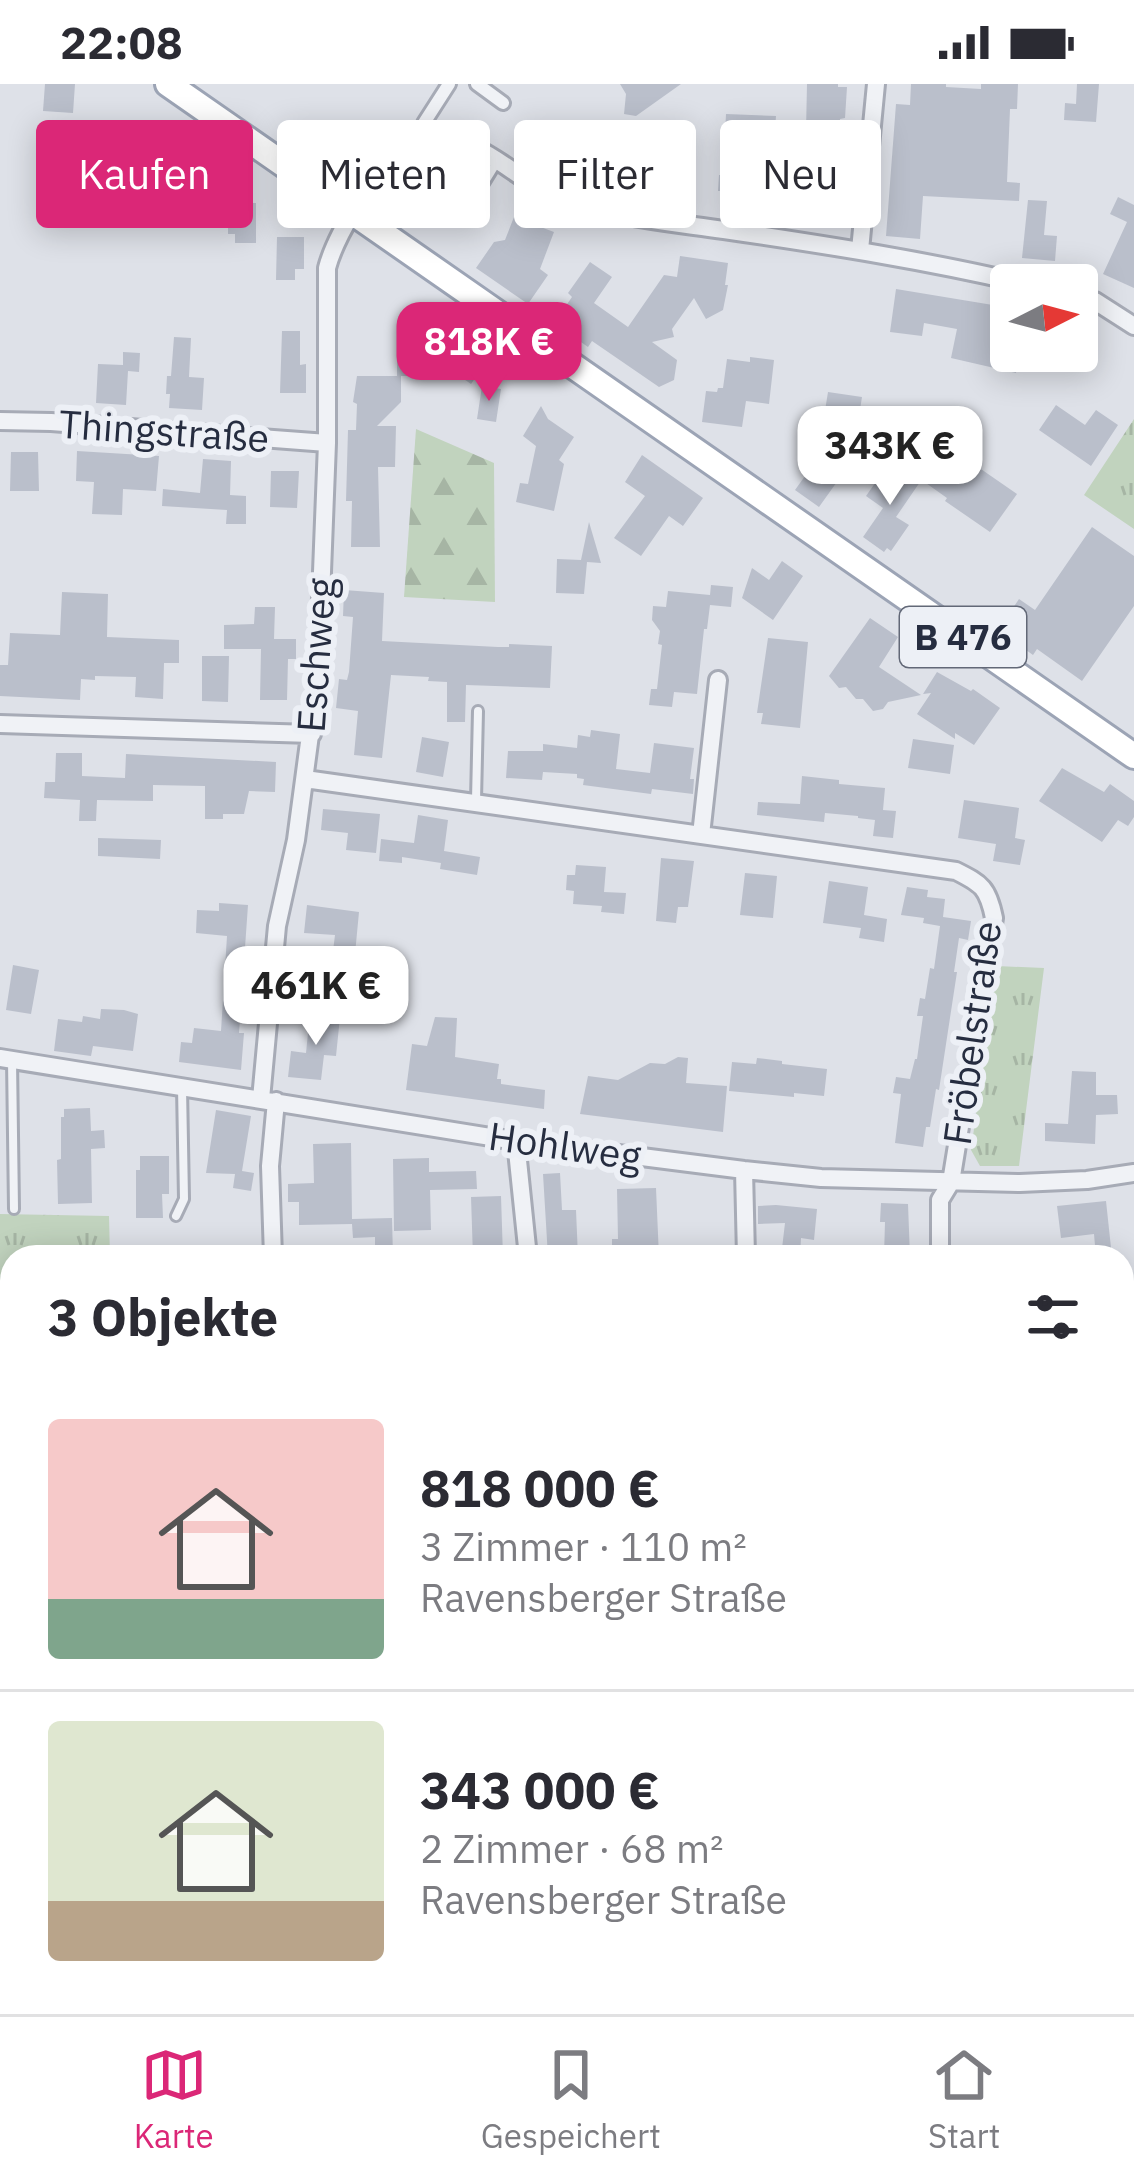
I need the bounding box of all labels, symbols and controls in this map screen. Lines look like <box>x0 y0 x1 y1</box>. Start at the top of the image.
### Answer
text: 22:08 <box>60 13 183 71</box>
chip: Kaufen <box>36 120 253 228</box>
chip: Mieten <box>277 120 490 228</box>
chip: Filter <box>514 120 696 228</box>
chip: Neu <box>720 120 881 228</box>
north arrow <box>990 264 1098 372</box>
map controls <box>990 264 1098 372</box>
pin: 818K € <box>391 302 587 404</box>
text: 818K € <box>423 315 555 366</box>
street label: Thingstraße <box>57 398 271 463</box>
pin: 343K € <box>792 406 988 508</box>
text: 343K € <box>824 419 956 470</box>
street label: Eschweg <box>285 575 346 734</box>
road number: B 476 <box>900 607 1026 667</box>
street label: Fröbelstraße <box>931 918 1012 1148</box>
pin: 461K € <box>218 946 414 1048</box>
text: 461K € <box>250 959 382 1010</box>
street label: Hohlweg <box>485 1110 645 1182</box>
text: 3 Objekte <box>48 1284 278 1350</box>
icon: filters <box>1020 1284 1086 1350</box>
text: 818 000 € <box>420 1455 660 1521</box>
icon: home <box>144 1467 288 1611</box>
text: 3 Zimmer · 110 m² <box>420 1521 747 1572</box>
text: Ravensberger Straße <box>420 1572 787 1623</box>
text: 343 000 € <box>420 1757 660 1823</box>
icon: home <box>144 1769 288 1913</box>
text: 2 Zimmer · 68 m² <box>420 1823 723 1874</box>
text: Ravensberger Straße <box>420 1874 787 1925</box>
tab: Karte <box>134 2042 214 2157</box>
tab: Gespeichert <box>481 2042 661 2157</box>
tab: Start <box>928 2042 1000 2157</box>

